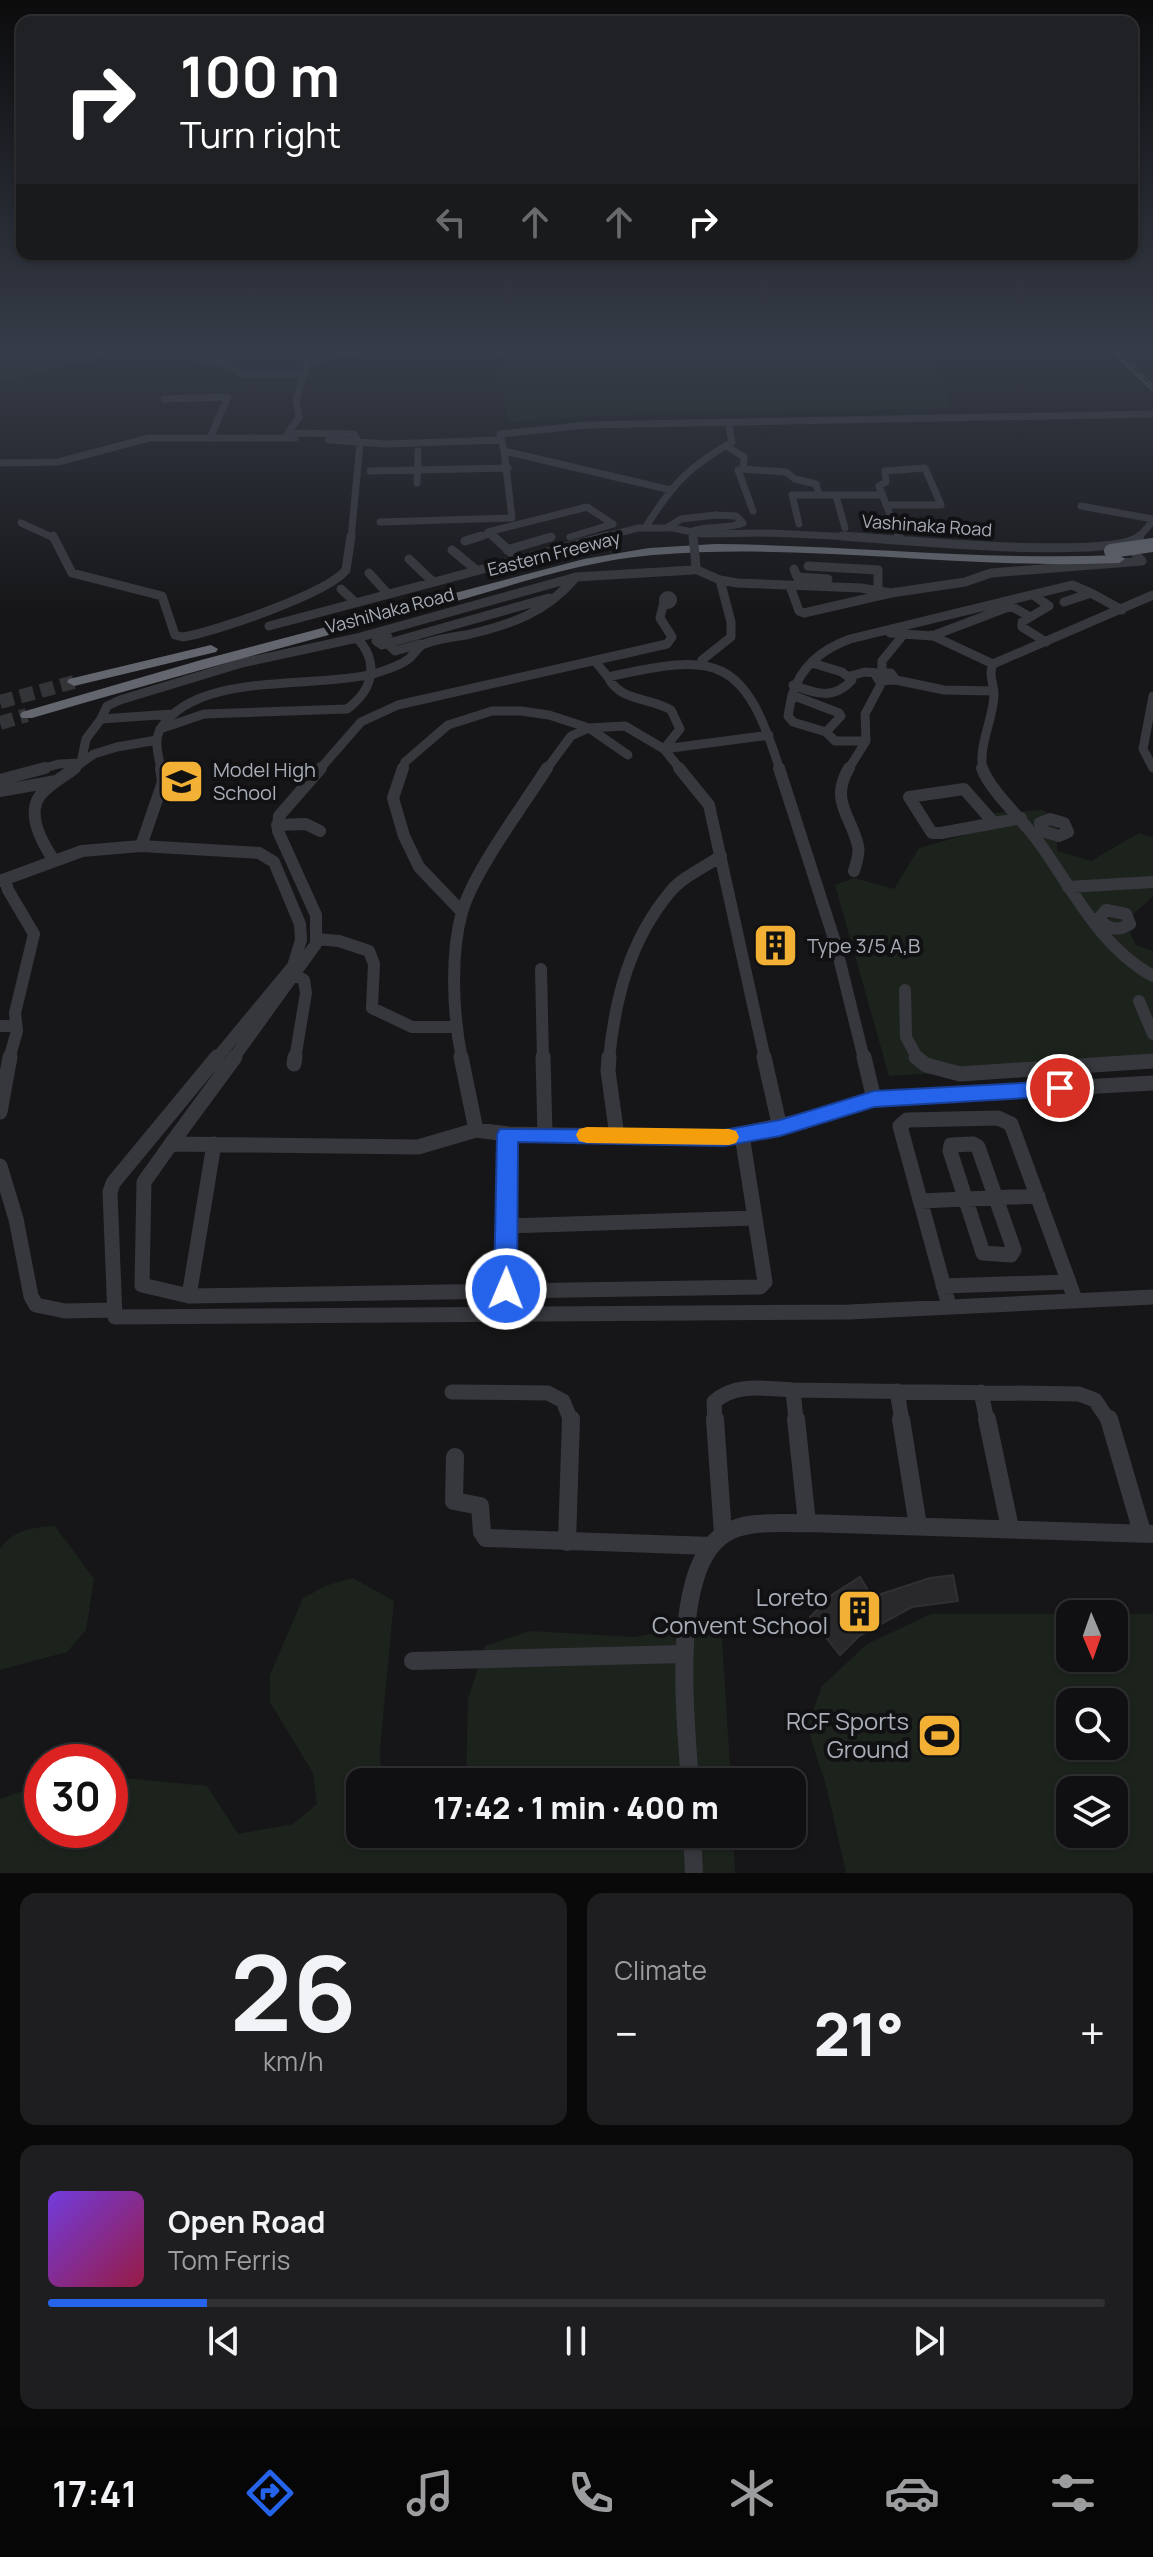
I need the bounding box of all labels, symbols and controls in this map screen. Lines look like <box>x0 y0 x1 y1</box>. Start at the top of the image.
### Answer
text: 100 m <box>180 37 340 114</box>
icon: right <box>48 48 152 152</box>
text: Turn right <box>180 110 341 159</box>
icon: left <box>429 200 473 244</box>
icon: ahead <box>513 200 557 244</box>
icon: ahead <box>597 200 641 244</box>
icon: right <box>681 200 725 244</box>
street label: Vashinaka Road <box>861 508 993 542</box>
street label: Eastern Freeway <box>485 525 623 581</box>
street label: VashiNaka Road <box>323 581 457 639</box>
place label: Model High School <box>213 756 316 806</box>
school or university icon: Model High School <box>158 757 206 805</box>
building icon: Type 3/5 A,B <box>752 922 800 970</box>
place label: Type 3/5 A,B <box>807 932 920 959</box>
pin <box>1026 1054 1094 1122</box>
icon: arrive <box>1038 1066 1082 1110</box>
position arrow <box>464 1247 548 1331</box>
place label: Loreto Convent School <box>652 1580 828 1641</box>
building icon: Loreto Convent School <box>835 1588 883 1636</box>
north arrow <box>1056 1600 1128 1672</box>
map controls <box>1056 1600 1128 1848</box>
button: search <box>1056 1688 1128 1760</box>
place label: RCF Sports Ground <box>786 1704 909 1765</box>
sports icon: RCF Sports Ground <box>916 1712 964 1760</box>
speed limit sign: 30 <box>24 1744 128 1848</box>
button: layers <box>1056 1776 1128 1848</box>
text: 17:42 · 1 min · 400 m <box>433 1787 719 1828</box>
text: 26 <box>230 1920 357 2062</box>
text: Climate <box>615 1952 707 1988</box>
text: 21° <box>814 1992 904 2074</box>
text: − <box>615 2003 638 2063</box>
text: + <box>1080 2003 1105 2063</box>
text: km/h <box>263 2043 323 2079</box>
text: Open Road <box>168 2201 325 2242</box>
text: Tom Ferris <box>168 2242 290 2278</box>
icon: previous <box>202 2319 246 2363</box>
icon: pause <box>554 2319 598 2363</box>
icon: next <box>907 2319 951 2363</box>
icon: directions <box>242 2465 298 2521</box>
icon: music <box>402 2465 458 2521</box>
icon: phone <box>563 2465 619 2521</box>
icon: climate <box>724 2465 780 2521</box>
icon: car <box>884 2465 940 2521</box>
icon: filters <box>1045 2465 1101 2521</box>
text: 17:41 <box>52 2469 137 2518</box>

